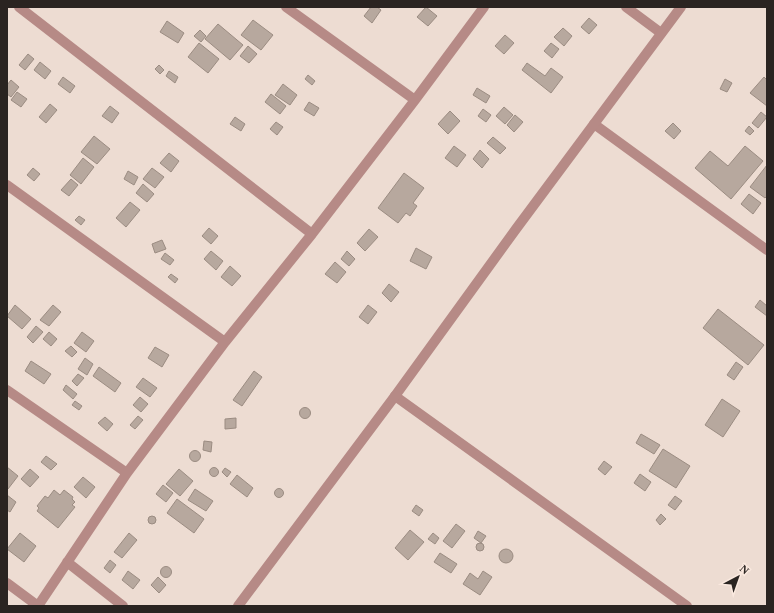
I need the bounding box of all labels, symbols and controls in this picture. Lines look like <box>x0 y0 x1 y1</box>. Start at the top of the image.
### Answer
north arrow <box>718 557 758 597</box>
text: N <box>738 562 752 577</box>

